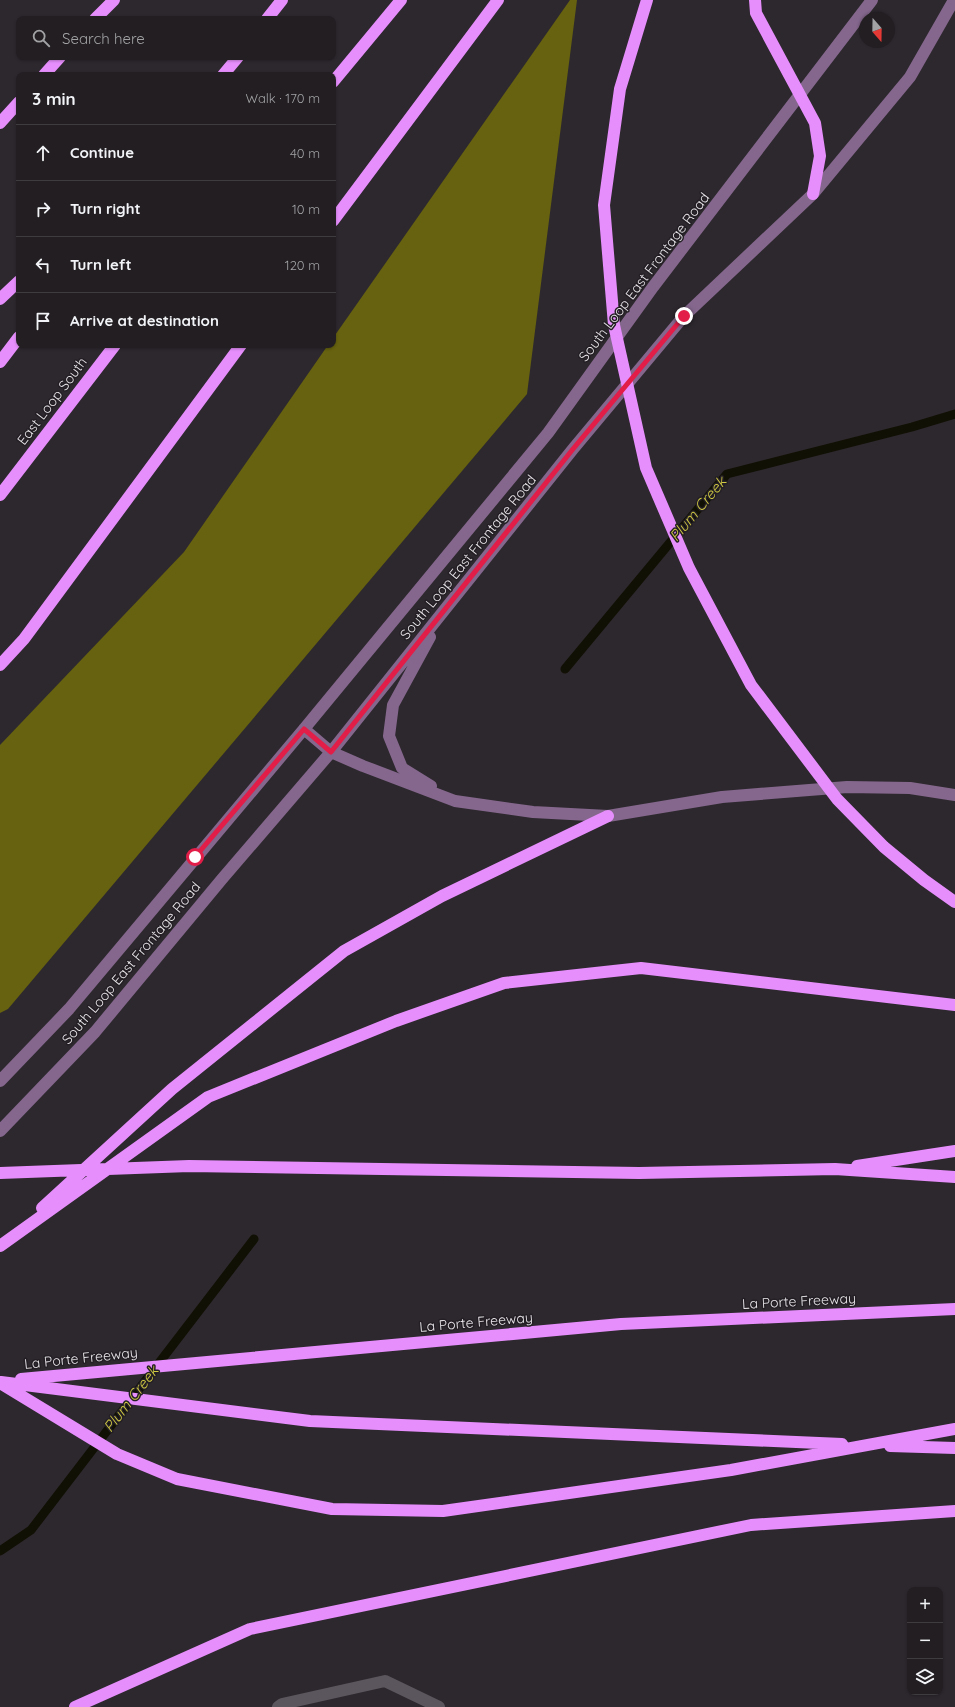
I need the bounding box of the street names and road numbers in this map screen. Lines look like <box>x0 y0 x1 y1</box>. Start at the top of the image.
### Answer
street label: South Loop East Frontage Road <box>575 189 713 365</box>
street label: East Loop South <box>13 354 91 448</box>
street label: South Loop East Frontage Road <box>396 471 540 643</box>
street label: South Loop East Frontage Road <box>58 878 204 1048</box>
street label: La Porte Freeway <box>742 1289 856 1313</box>
street label: La Porte Freeway <box>418 1308 534 1336</box>
street label: La Porte Freeway <box>23 1343 139 1373</box>

